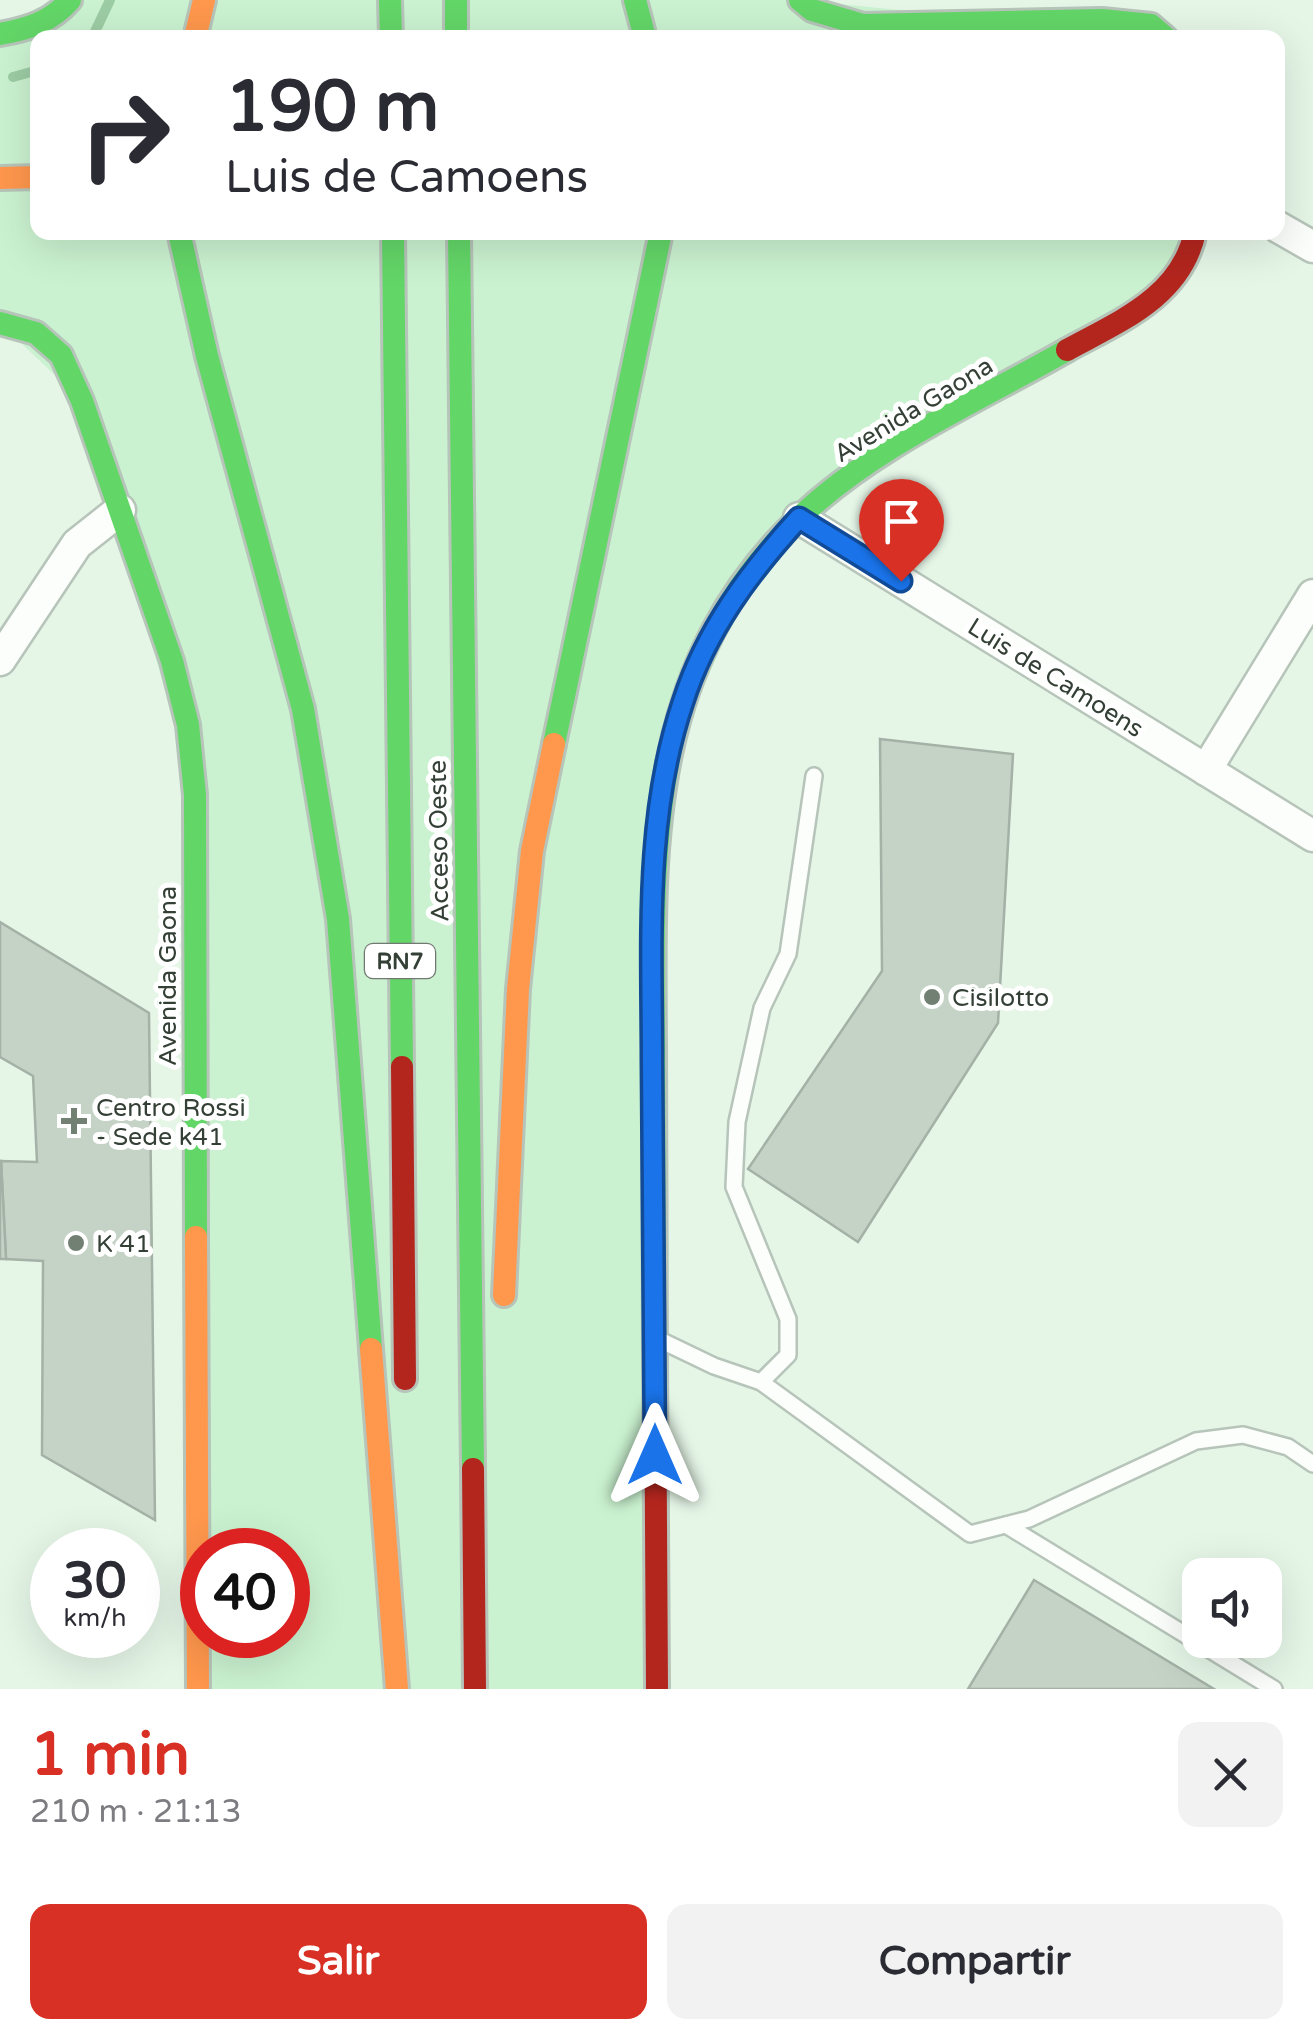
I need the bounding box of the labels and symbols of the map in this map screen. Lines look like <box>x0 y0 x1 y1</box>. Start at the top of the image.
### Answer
street label: Avenida Gaona <box>829 351 998 469</box>
pin <box>859 479 944 582</box>
street label: Luis de Camoens <box>962 612 1149 744</box>
street label: Acceso Oeste <box>423 760 455 922</box>
street label: Avenida Gaona <box>153 886 183 1066</box>
road number: RN7 <box>365 944 435 978</box>
place label: Cisilotto <box>952 983 1049 1013</box>
marker: Cisilotto <box>921 986 943 1008</box>
place label: Centro Rossi - Sede k41 <box>96 1093 246 1152</box>
marker: Centro Rossi - Sede k41 <box>61 1108 87 1134</box>
place label: K 41 <box>96 1229 151 1259</box>
marker: K 41 <box>65 1232 87 1254</box>
position arrow <box>603 1403 707 1507</box>
speed limit sign: 40 <box>180 1528 310 1658</box>

